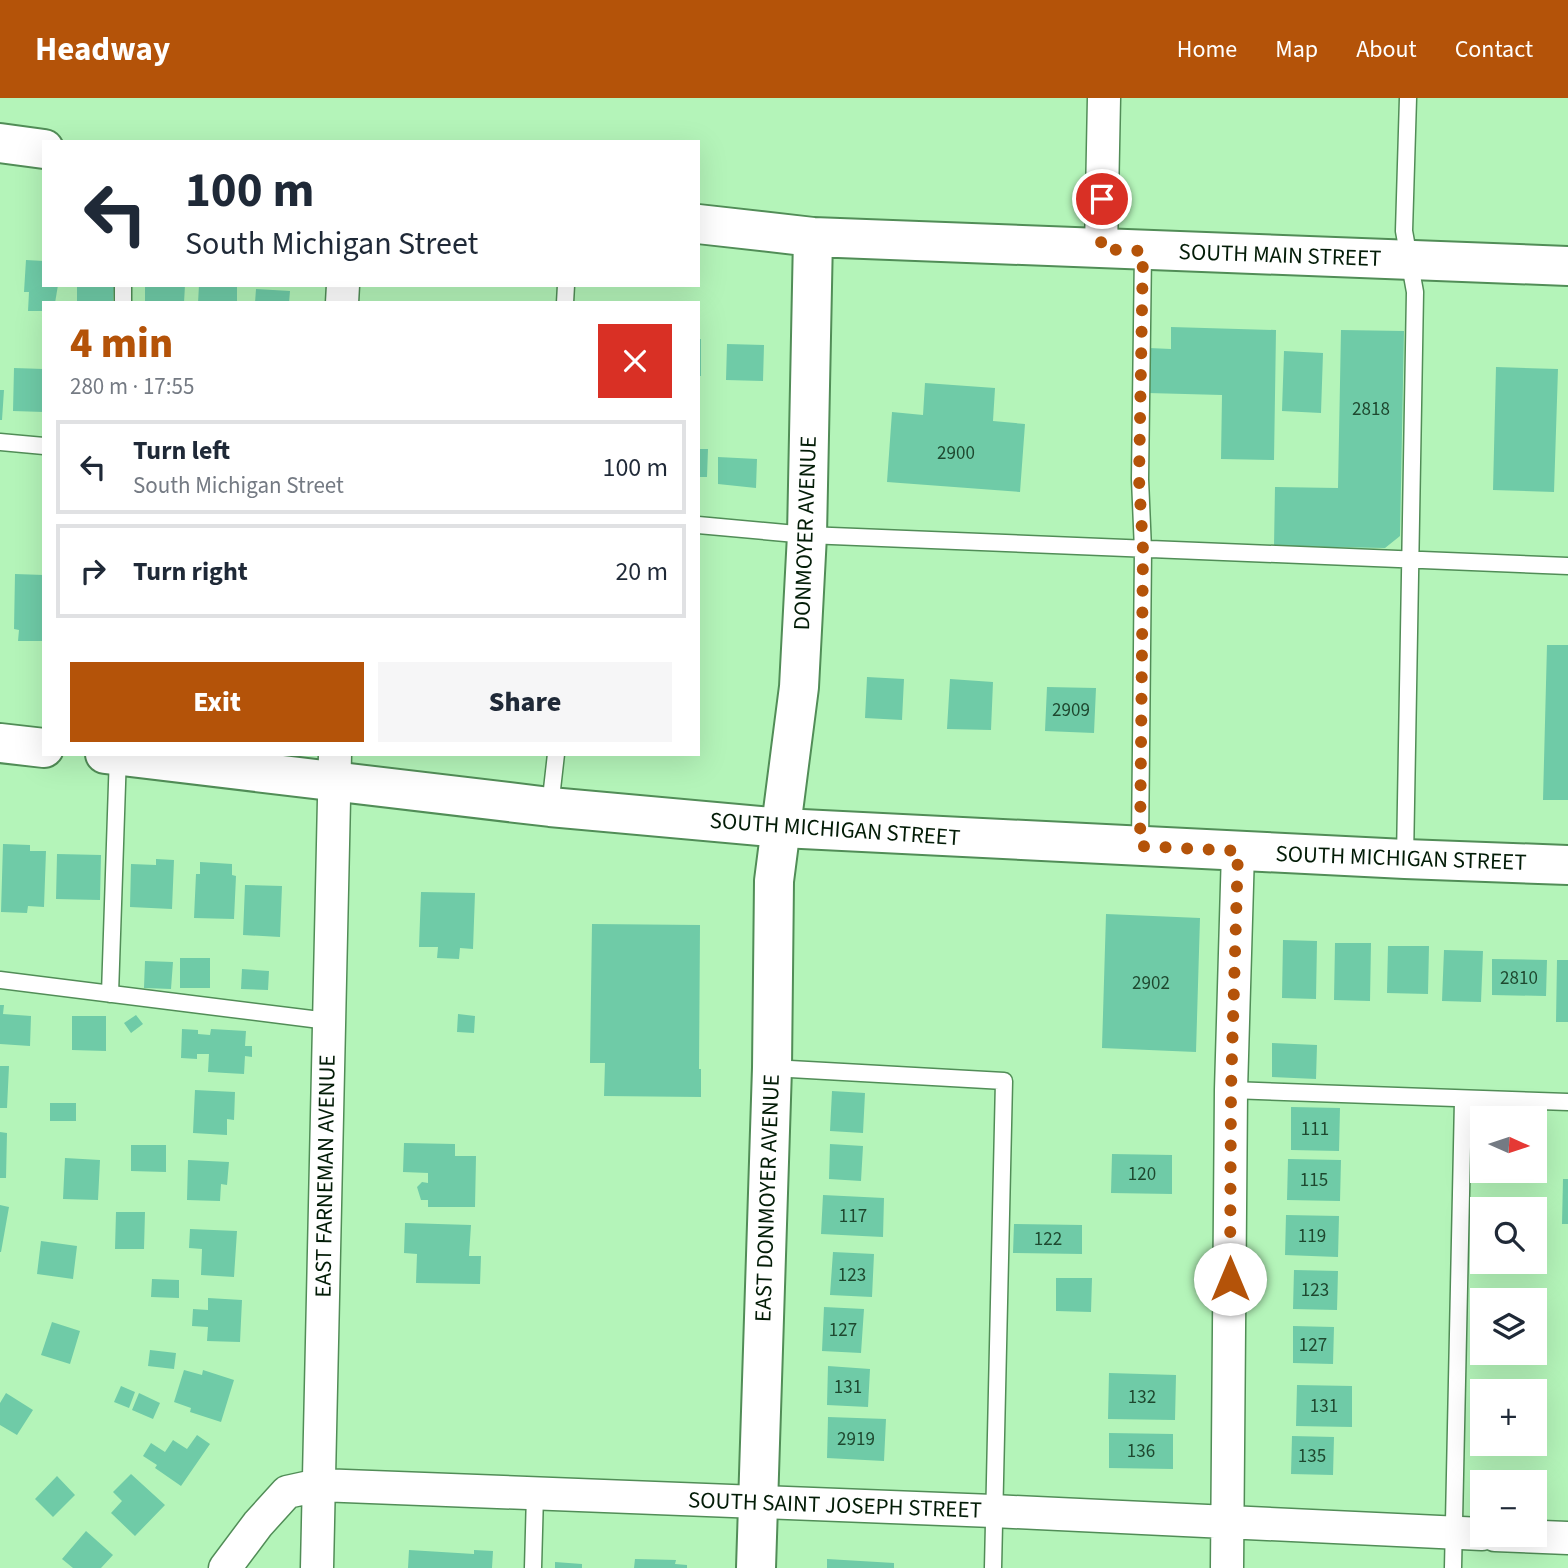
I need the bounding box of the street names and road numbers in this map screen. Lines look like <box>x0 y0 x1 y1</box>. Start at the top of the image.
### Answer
street label: SOUTH MAIN STREET <box>1178 235 1382 275</box>
street label: DONMOYER AVENUE <box>785 435 825 631</box>
street label: SOUTH MICHIGAN STREET <box>709 804 961 854</box>
street label: SOUTH MICHIGAN STREET <box>1275 837 1527 879</box>
street label: EAST FARNEMAN AVENUE <box>306 1054 344 1298</box>
street label: EAST DONMOYER AVENUE <box>746 1074 788 1322</box>
street label: SOUTH SAINT JOSEPH STREET <box>687 1483 983 1527</box>

